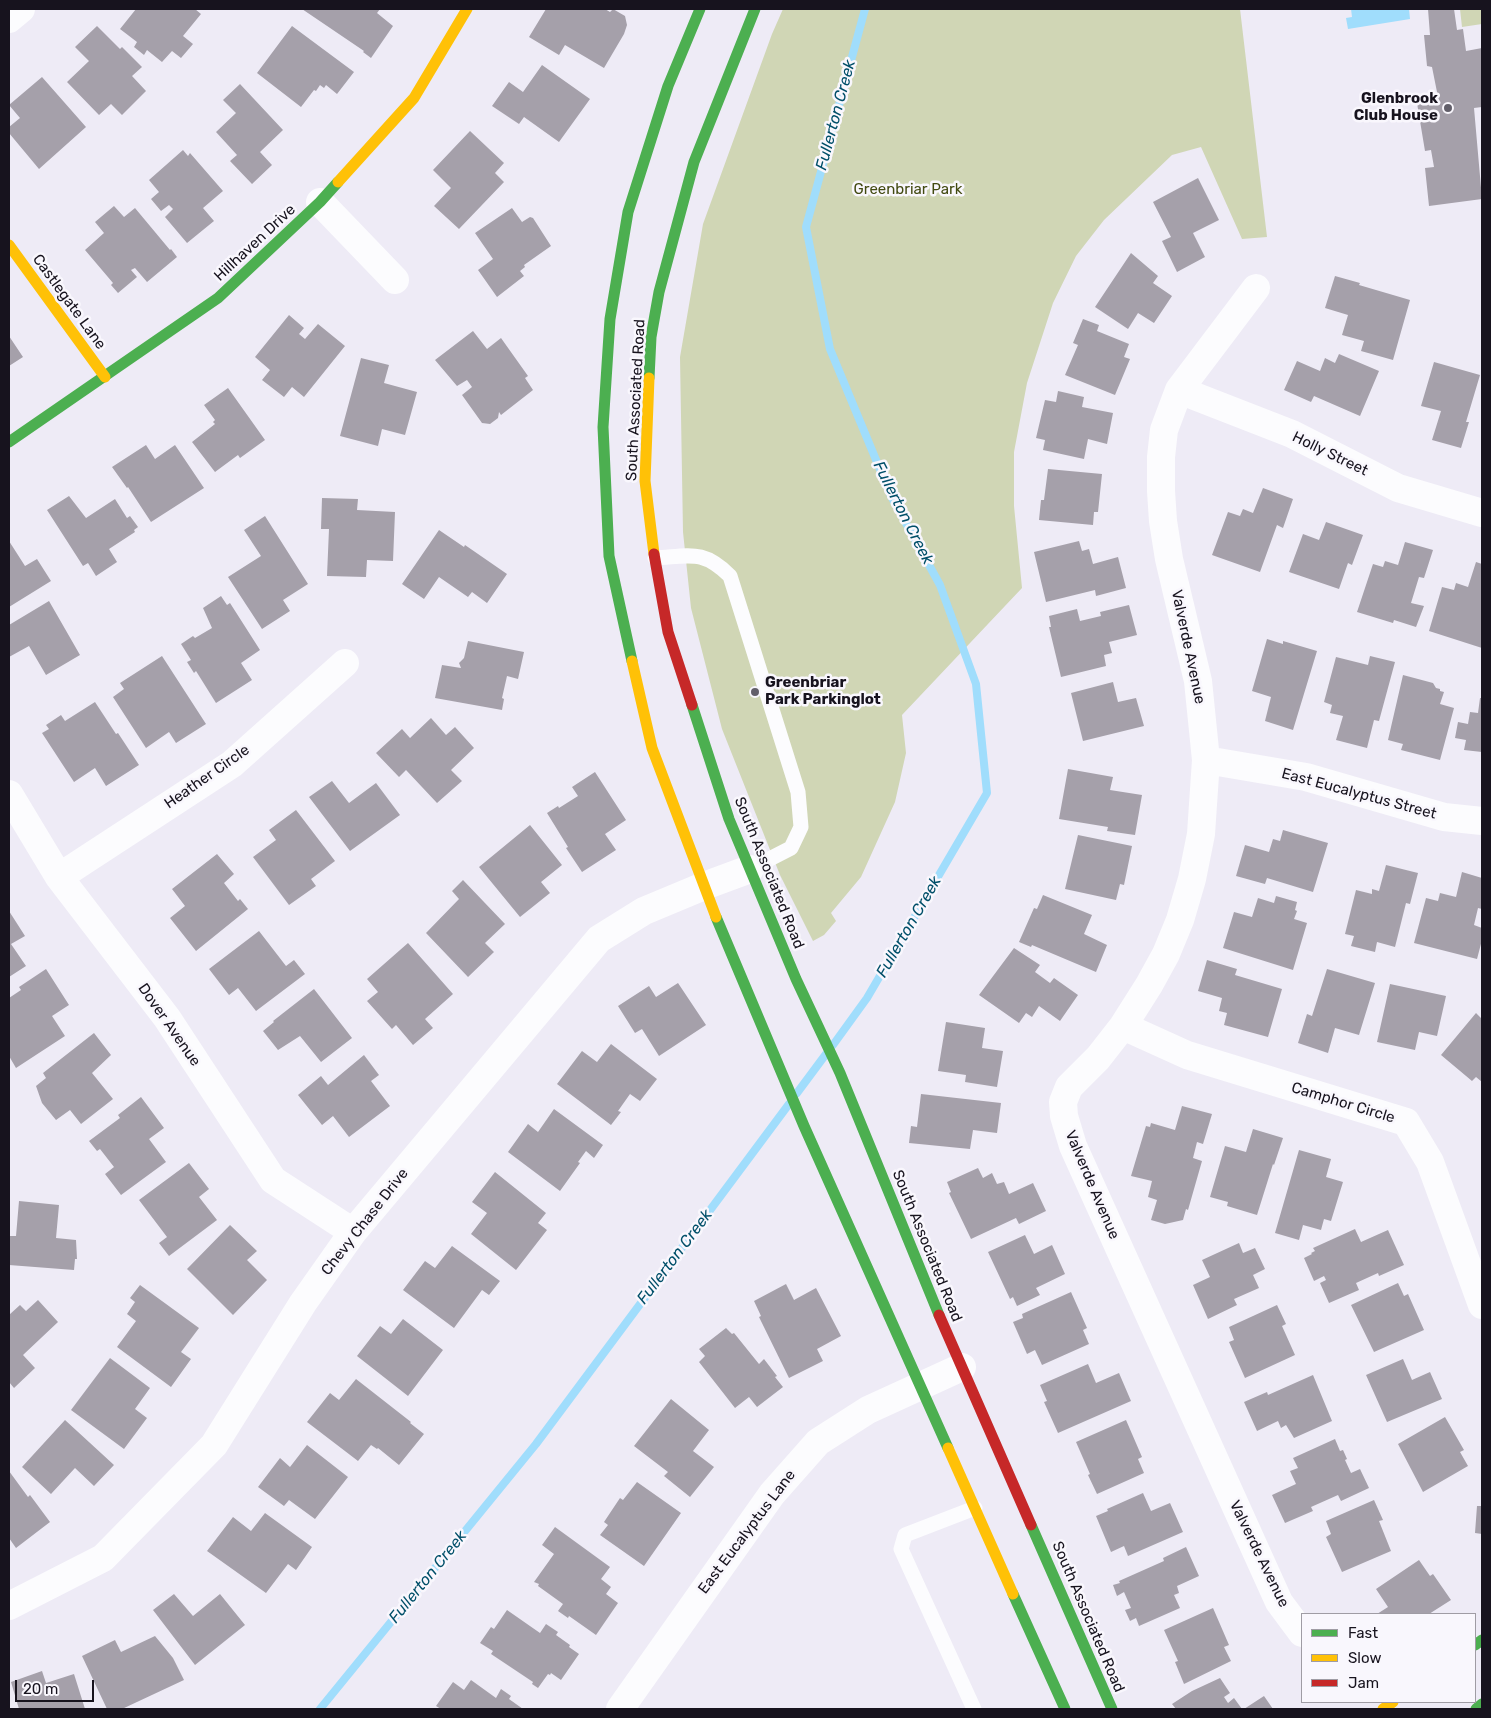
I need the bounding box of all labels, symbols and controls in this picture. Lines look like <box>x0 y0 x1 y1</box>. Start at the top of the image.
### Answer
water label: Fullerton Creek <box>812 58 860 172</box>
place label: Glenbrook Club House <box>1354 90 1438 125</box>
marker: Glenbrook Club House <box>1442 102 1454 114</box>
park label: Greenbriar Park <box>854 181 962 199</box>
street label: Hillhaven Drive <box>211 201 299 285</box>
street label: Castlegate Lane <box>28 251 110 353</box>
street label: South Associated Road <box>623 319 649 481</box>
street label: Holly Street <box>1289 428 1371 480</box>
water label: Fullerton Creek <box>869 458 937 568</box>
street label: Valverde Avenue <box>1167 588 1209 706</box>
place label: Greenbriar Park Parkinglot <box>765 674 881 709</box>
marker: Greenbriar Park Parkinglot <box>749 686 761 698</box>
street label: Heather Circle <box>161 741 253 813</box>
street label: East Eucalyptus Street <box>1280 765 1438 823</box>
street label: South Associated Road <box>730 794 808 952</box>
water label: Fullerton Creek <box>872 873 946 981</box>
street label: Dover Avenue <box>134 980 204 1070</box>
street label: Camphor Circle <box>1289 1079 1397 1127</box>
street label: Valverde Avenue <box>1061 1128 1123 1242</box>
street label: Chevy Chase Drive <box>318 1165 412 1279</box>
street label: South Associated Road <box>888 1167 966 1325</box>
water label: Fullerton Creek <box>633 1206 717 1308</box>
street label: East Eucalyptus Lane <box>695 1467 799 1597</box>
street label: Valverde Avenue <box>1225 1498 1293 1610</box>
water label: Fullerton Creek <box>385 1527 471 1627</box>
street label: South Associated Road <box>1048 1539 1128 1695</box>
legend <box>1301 1613 1476 1703</box>
text: Fast <box>1348 1624 1378 1642</box>
text: Slow <box>1348 1649 1381 1667</box>
scale bar <box>18 1670 96 1702</box>
text: Jam <box>1348 1674 1379 1692</box>
text: 20 m <box>23 1680 58 1698</box>

